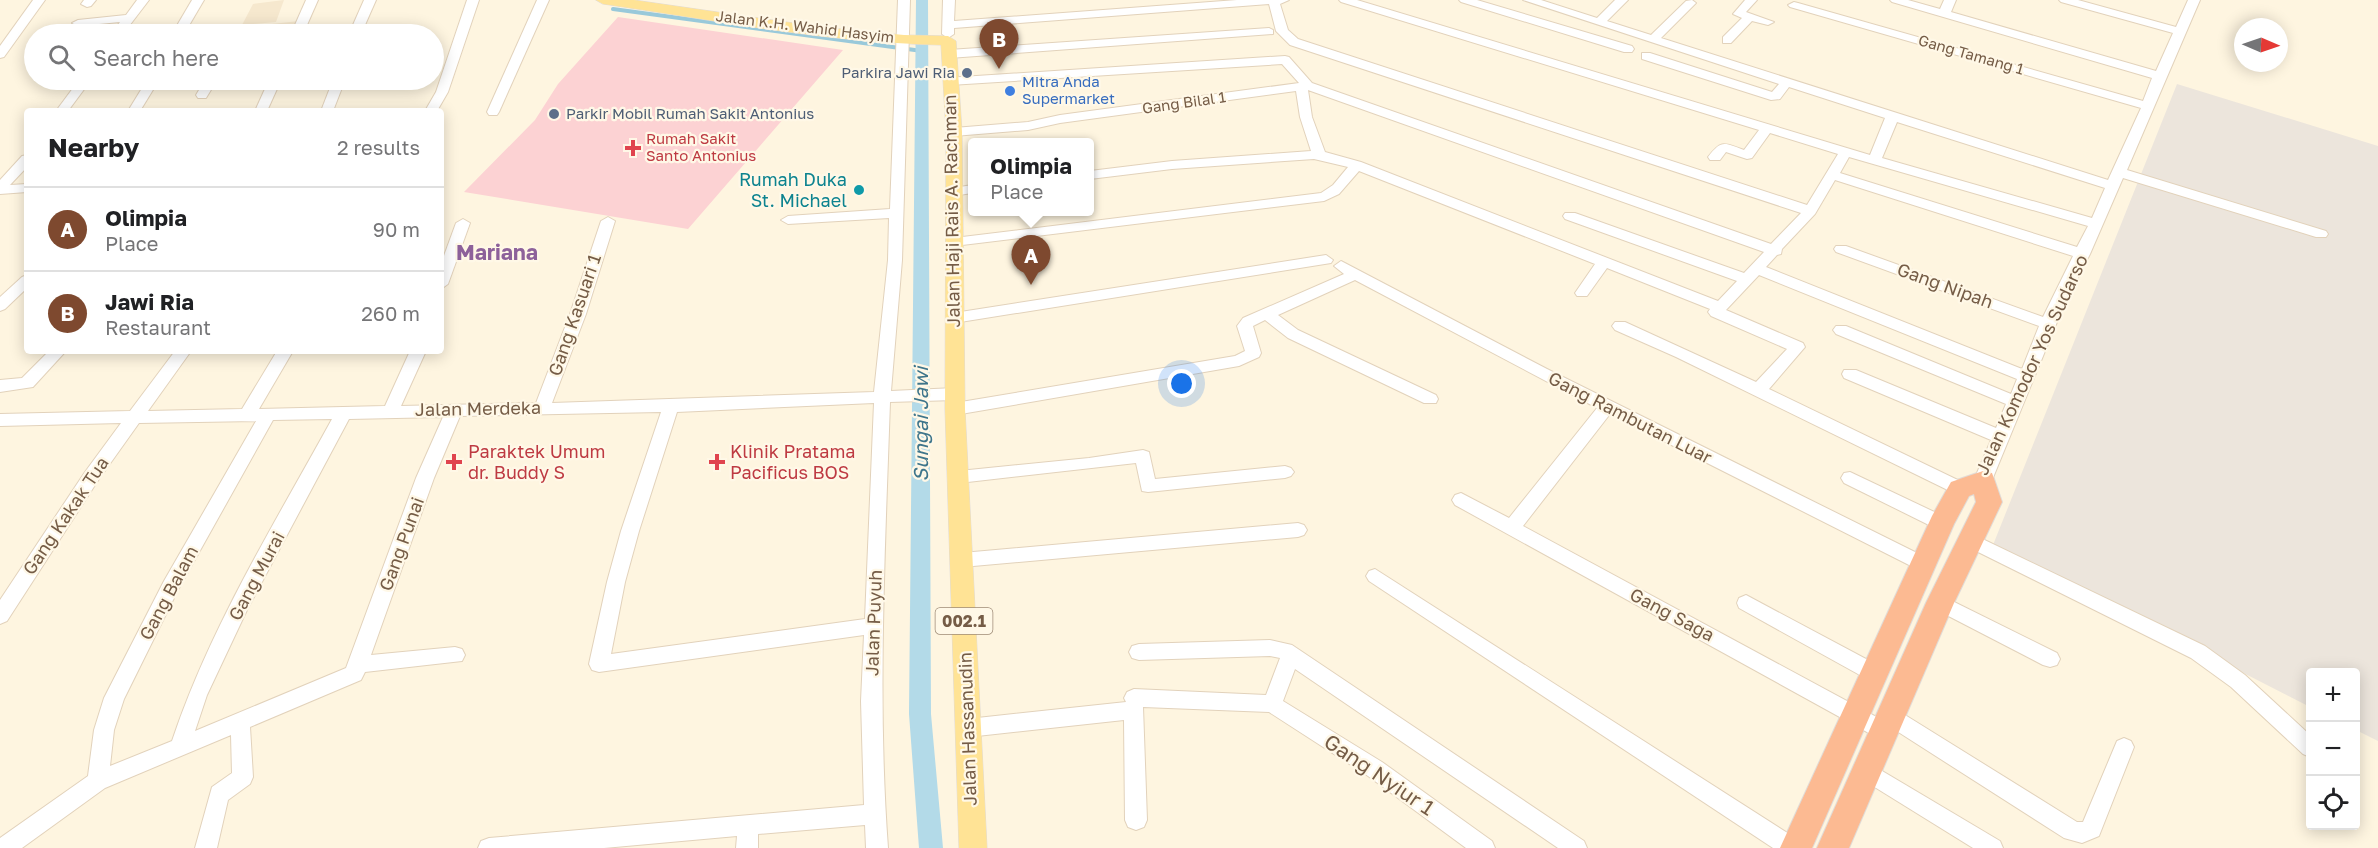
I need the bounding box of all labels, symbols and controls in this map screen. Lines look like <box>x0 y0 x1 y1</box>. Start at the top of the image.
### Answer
street label: Jalan K.H. Wahid Hasyim <box>715 6 895 46</box>
north arrow <box>2234 18 2288 72</box>
pin: B <box>980 20 1018 69</box>
search box <box>24 24 444 90</box>
street label: Gang Tamang 1 <box>1916 30 2026 78</box>
icon: search <box>45 41 78 74</box>
text: Search here <box>93 44 219 71</box>
place label: Parkira Jawi Ria <box>841 63 955 81</box>
marker: Parkira Jawi Ria <box>960 66 974 80</box>
place label: Mitra Anda Supermarket <box>1022 72 1115 107</box>
marker: Mitra Anda Supermarket <box>1003 84 1017 98</box>
street label: Gang Bilal 1 <box>1141 87 1227 117</box>
street label: Jalan Haji Rais A. Rachman <box>938 94 964 328</box>
place label: Parkir Mobil Rumah Sakit Antonius <box>566 104 814 122</box>
marker: Parkir Mobil Rumah Sakit Antonius <box>547 107 561 121</box>
place label: Rumah Sakit Santo Antonius <box>646 129 756 164</box>
text: Nearby <box>48 132 139 163</box>
text: 2 results <box>337 135 420 159</box>
popup <box>968 138 1094 216</box>
marker: Rumah Sakit Santo Antonius <box>624 139 642 157</box>
text: Olimpia <box>990 152 1072 179</box>
place label: Rumah Duka St. Michael <box>739 168 847 211</box>
text: Place <box>990 179 1043 203</box>
marker: Rumah Duka St. Michael <box>852 183 866 197</box>
text: Olimpia <box>105 204 187 231</box>
text: A <box>60 217 75 241</box>
text: 90 m <box>373 217 420 241</box>
text: Place <box>105 231 158 255</box>
pin: A <box>1012 236 1050 285</box>
district label: Mariana <box>456 239 538 265</box>
street label: Gang Kasuari 1 <box>543 251 605 379</box>
street label: Jalan Komodor Yos Sudarso <box>1970 251 2092 478</box>
street label: Gang Nipah <box>1894 258 1996 313</box>
text: Jawi Ria <box>105 288 194 315</box>
text: B <box>60 301 75 325</box>
text: 260 m <box>361 301 420 325</box>
text: Restaurant <box>105 315 211 339</box>
water label: Sungai Jawi <box>908 364 933 481</box>
street label: Gang Rambutan Luar <box>1545 366 1716 468</box>
your location <box>1167 369 1196 398</box>
street label: Jalan Merdeka <box>415 396 541 420</box>
place label: Paraktek Umum dr. Buddy S <box>468 440 606 483</box>
place label: Klinik Pratama Pacificus BOS <box>730 440 855 483</box>
street label: Gang Kakak Tua <box>18 452 113 579</box>
marker: Paraktek Umum dr. Buddy S <box>445 453 463 471</box>
marker: Klinik Pratama Pacificus BOS <box>708 453 726 471</box>
street label: Gang Punai <box>374 494 428 594</box>
street label: Gang Murai <box>223 527 289 624</box>
street label: Gang Balam <box>134 542 202 643</box>
street label: Jalan Puyuh <box>860 569 886 677</box>
street label: Gang Saga <box>1626 583 1718 646</box>
road number: 002.1 <box>936 608 992 634</box>
street label: Jalan Hassanudin <box>953 652 981 806</box>
map controls <box>2306 668 2360 830</box>
button: + <box>2306 668 2360 722</box>
button: − <box>2306 722 2360 776</box>
street label: Gang Nyiur 1 <box>1319 728 1440 821</box>
button: locate <box>2306 776 2360 830</box>

